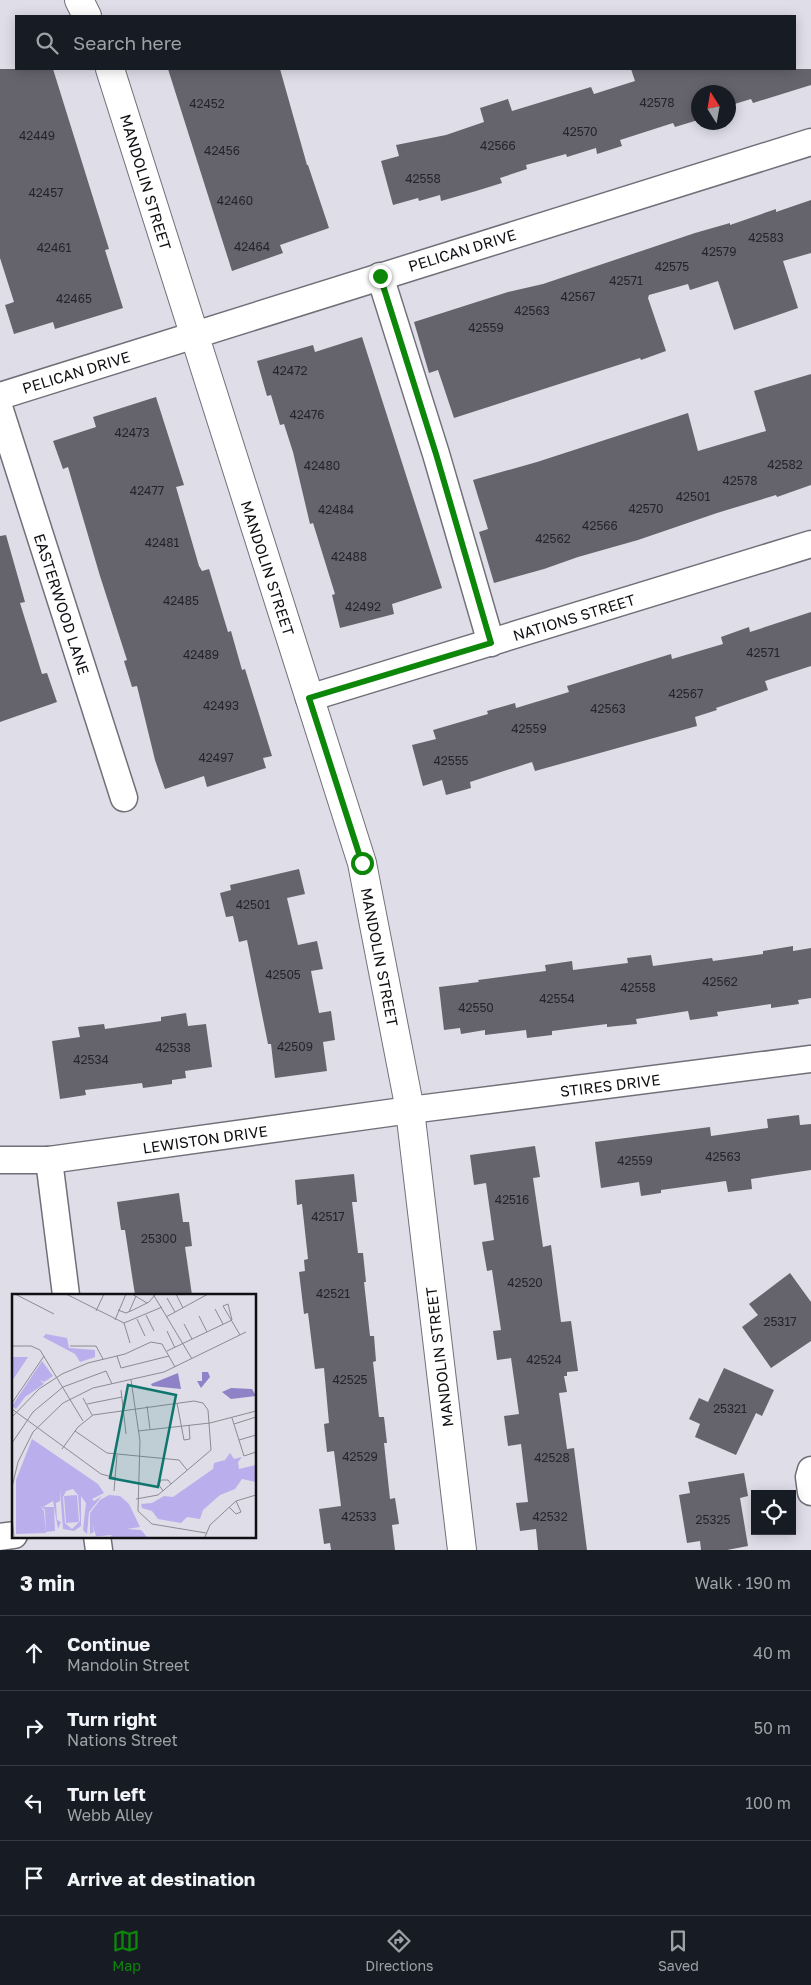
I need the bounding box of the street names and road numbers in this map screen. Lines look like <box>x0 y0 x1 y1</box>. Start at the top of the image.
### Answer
street label: MANDOLIN STREET <box>117 112 175 252</box>
street label: PELICAN DRIVE <box>406 225 518 275</box>
street label: PELICAN DRIVE <box>20 347 132 397</box>
street label: MANDOLIN STREET <box>238 498 298 638</box>
street label: EASTERWOOD LANE <box>31 531 93 677</box>
street label: NATIONS STREET <box>511 590 637 644</box>
street label: MANDOLIN STREET <box>358 886 402 1028</box>
street label: STIRES DRIVE <box>559 1070 661 1100</box>
street label: LEWISTON DRIVE <box>141 1121 269 1157</box>
street label: MANDOLIN STREET <box>421 1286 457 1428</box>

